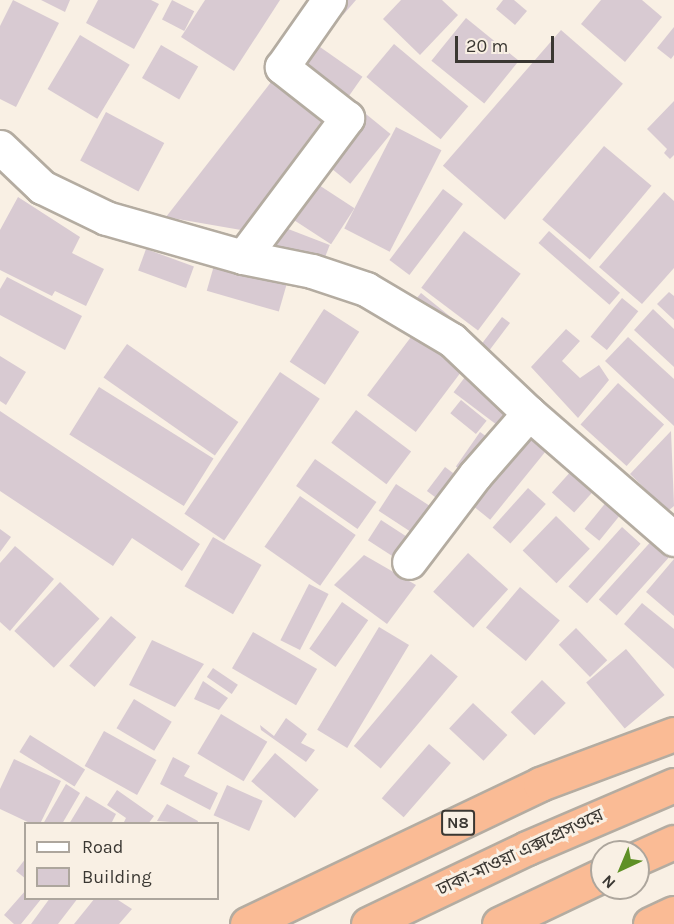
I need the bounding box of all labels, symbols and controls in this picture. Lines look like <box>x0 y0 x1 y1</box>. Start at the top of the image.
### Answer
scale bar <box>458 24 557 62</box>
text: 20 m <box>466 35 508 57</box>
street label: ঢাকা-মাওয়া এক্সপ্রেসওয়ে <box>433 804 607 900</box>
road number: N8 <box>440 810 476 836</box>
legend <box>24 822 219 900</box>
text: Road <box>82 836 123 858</box>
north arrow <box>590 840 650 900</box>
text: Building <box>82 866 152 888</box>
text: N <box>598 871 619 893</box>

